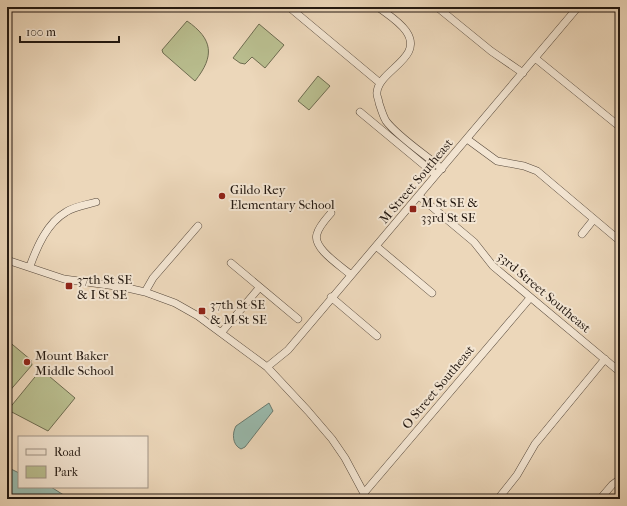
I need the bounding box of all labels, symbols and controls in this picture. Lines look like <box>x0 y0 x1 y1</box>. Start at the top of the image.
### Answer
scale bar <box>20 18 119 44</box>
text: 100 m <box>26 25 56 39</box>
street label: M Street Southeast <box>376 135 456 226</box>
place label: Gildo Rey Elementary School <box>230 182 335 212</box>
marker: Gildo Rey Elementary School <box>217 191 227 201</box>
place label: M St SE & 33rd St SE <box>421 195 478 225</box>
marker: M St SE & 33rd St SE <box>408 204 418 214</box>
street label: 33rd Street Southeast <box>494 249 594 336</box>
place label: 37th St SE & I St SE <box>77 272 132 302</box>
marker: 37th St SE & I St SE <box>64 281 74 291</box>
place label: 37th St SE & M St SE <box>210 297 267 327</box>
marker: 37th St SE & M St SE <box>197 306 207 316</box>
street label: O Street Southeast <box>399 342 478 432</box>
place label: Mount Baker Middle School <box>35 348 114 378</box>
marker: Mount Baker Middle School <box>22 357 32 367</box>
legend <box>18 436 148 488</box>
text: Road <box>54 445 81 459</box>
text: Park <box>54 465 79 479</box>

